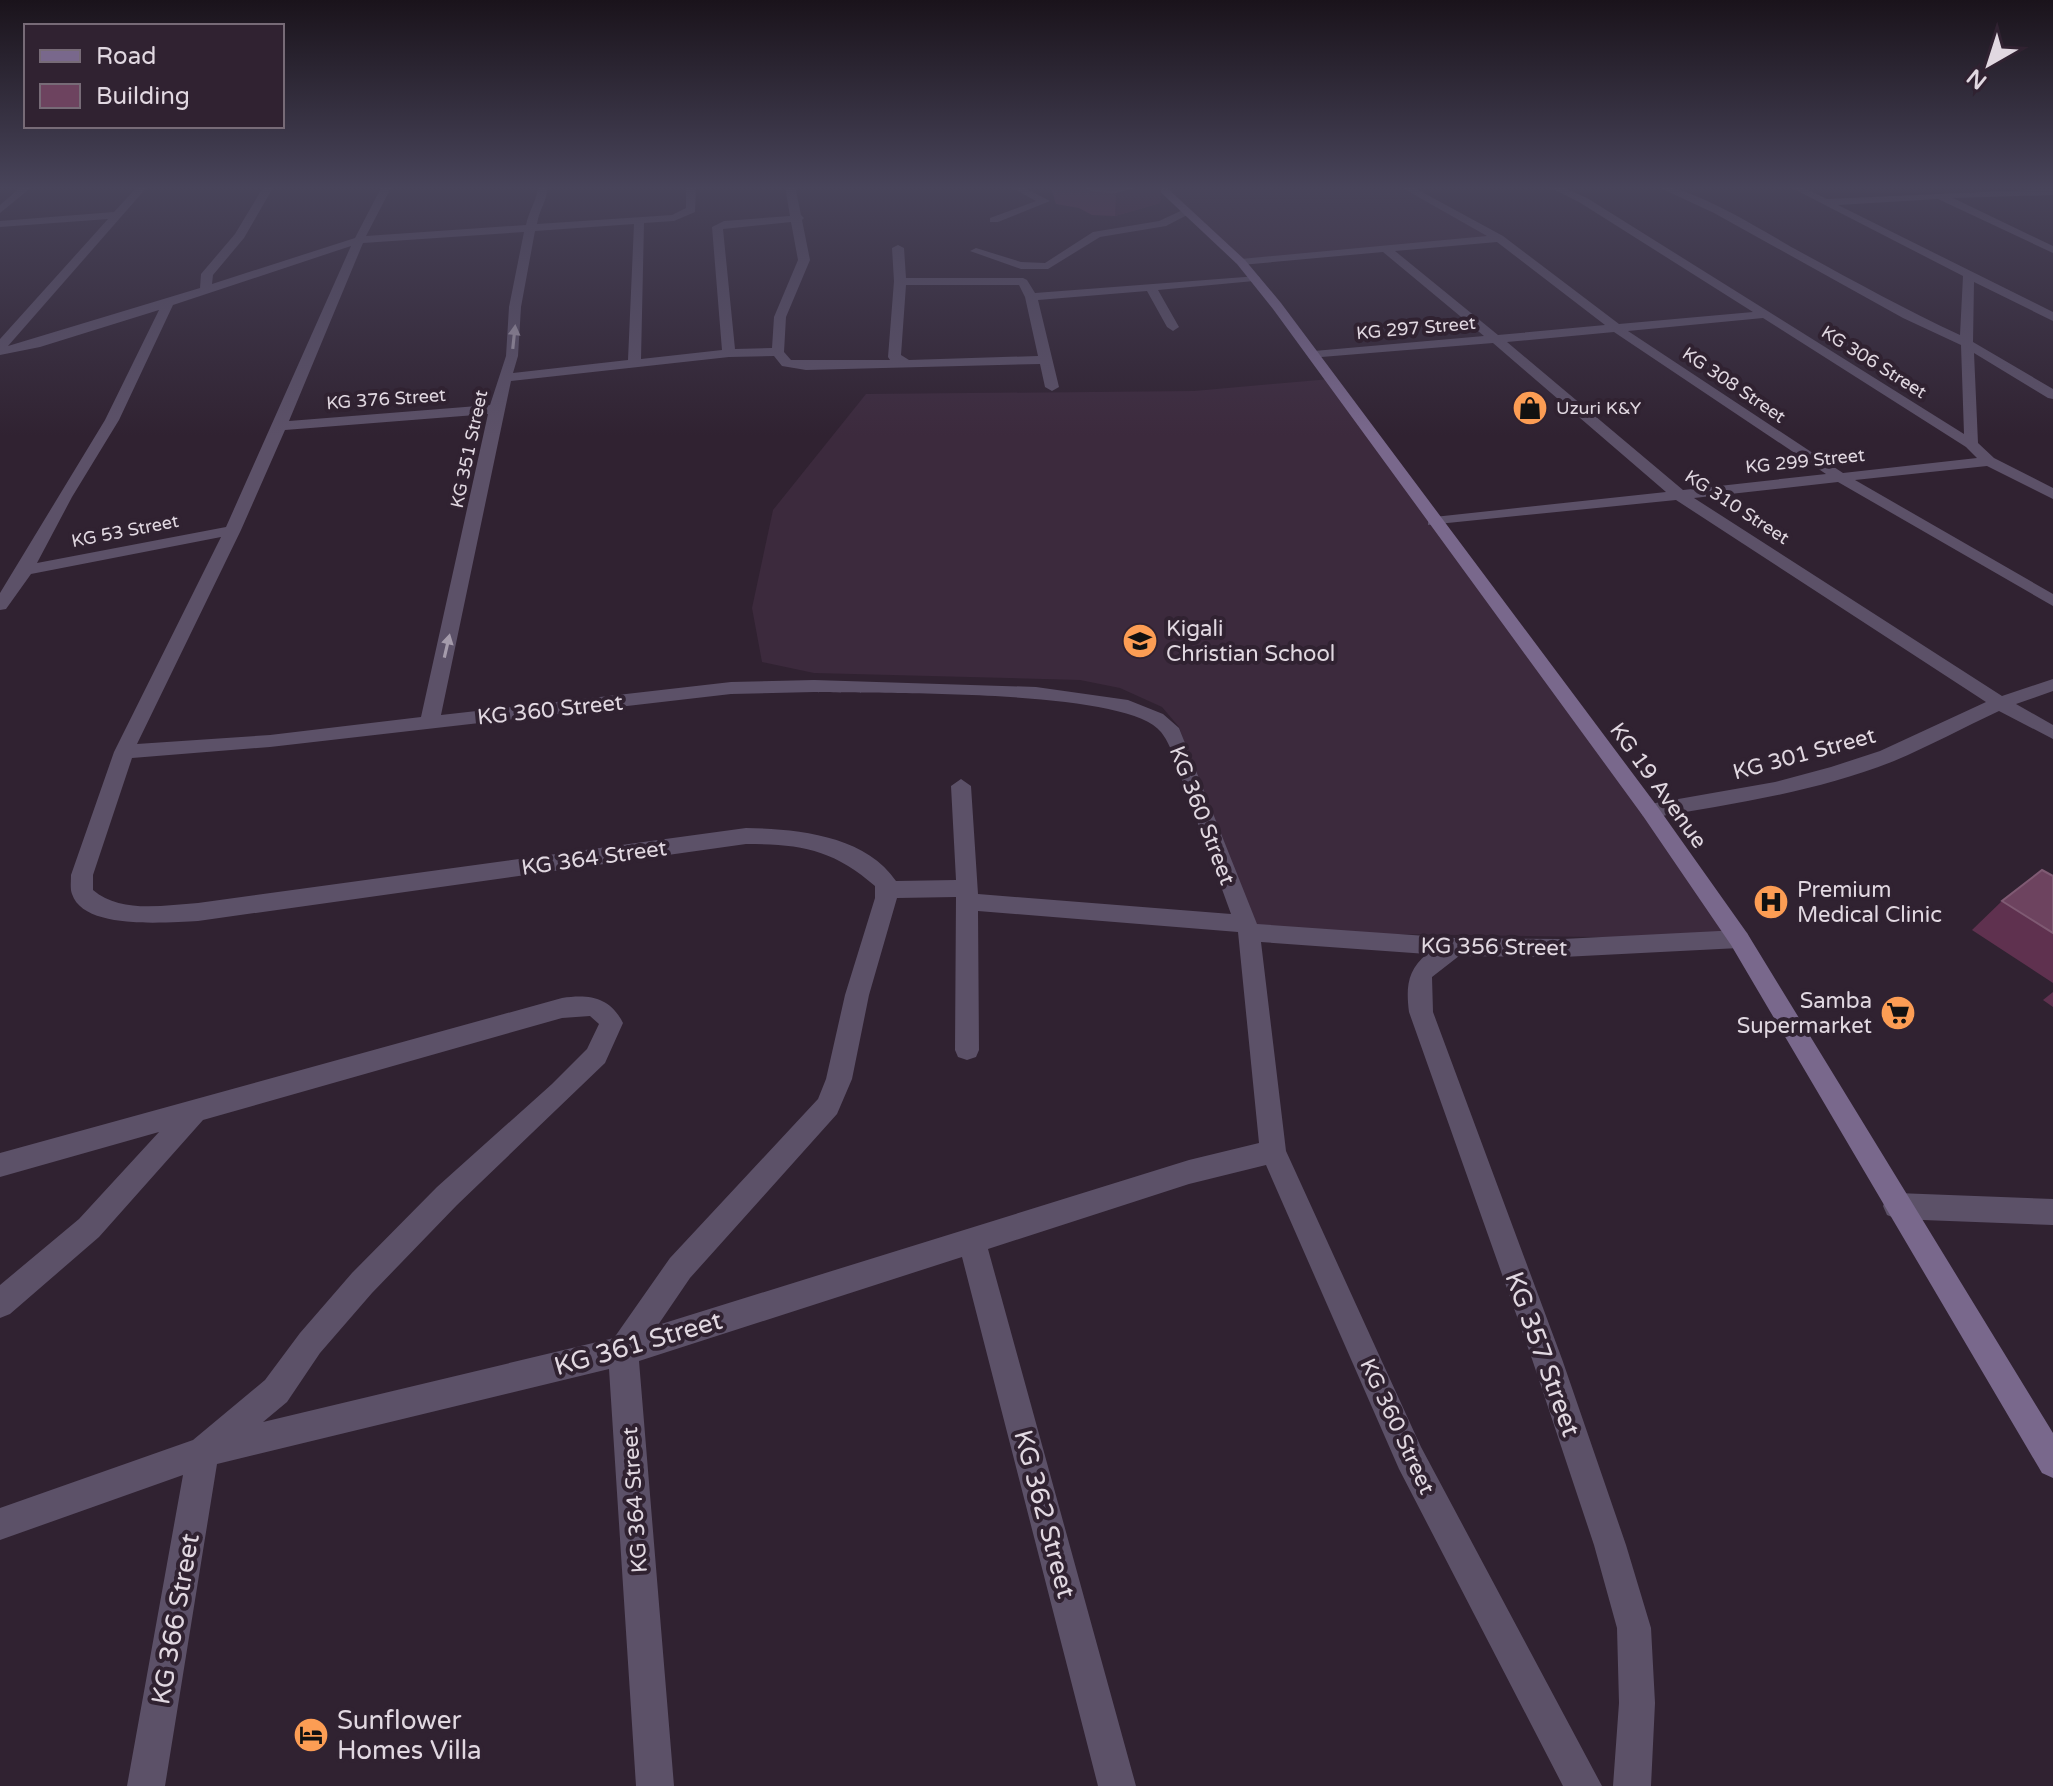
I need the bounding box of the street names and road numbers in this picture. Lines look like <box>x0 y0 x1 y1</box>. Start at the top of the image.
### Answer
street label: KG 297 Street <box>1355 312 1477 344</box>
street label: KG 306 Street <box>1817 321 1931 403</box>
street label: KG 308 Street <box>1678 342 1790 428</box>
street label: KG 376 Street <box>325 384 447 414</box>
street label: KG 351 Street <box>446 388 492 510</box>
street label: KG 299 Street <box>1744 444 1866 478</box>
street label: KG 310 Street <box>1681 465 1793 549</box>
street label: KG 53 Street <box>70 510 180 552</box>
street label: KG 360 Street <box>476 689 624 731</box>
street label: KG 19 Avenue <box>1604 718 1712 853</box>
street label: KG 301 Street <box>1730 722 1878 785</box>
street label: KG 360 Street <box>1164 742 1240 888</box>
street label: KG 364 Street <box>520 835 668 881</box>
street label: KG 356 Street <box>1421 933 1567 961</box>
street label: KG 357 Street <box>1498 1268 1587 1441</box>
street label: KG 361 Street <box>551 1305 726 1382</box>
street label: KG 360 Street <box>1354 1355 1440 1498</box>
street label: KG 364 Street <box>617 1426 653 1574</box>
street label: KG 362 Street <box>1007 1426 1082 1602</box>
street label: KG 366 Street <box>145 1531 206 1707</box>

